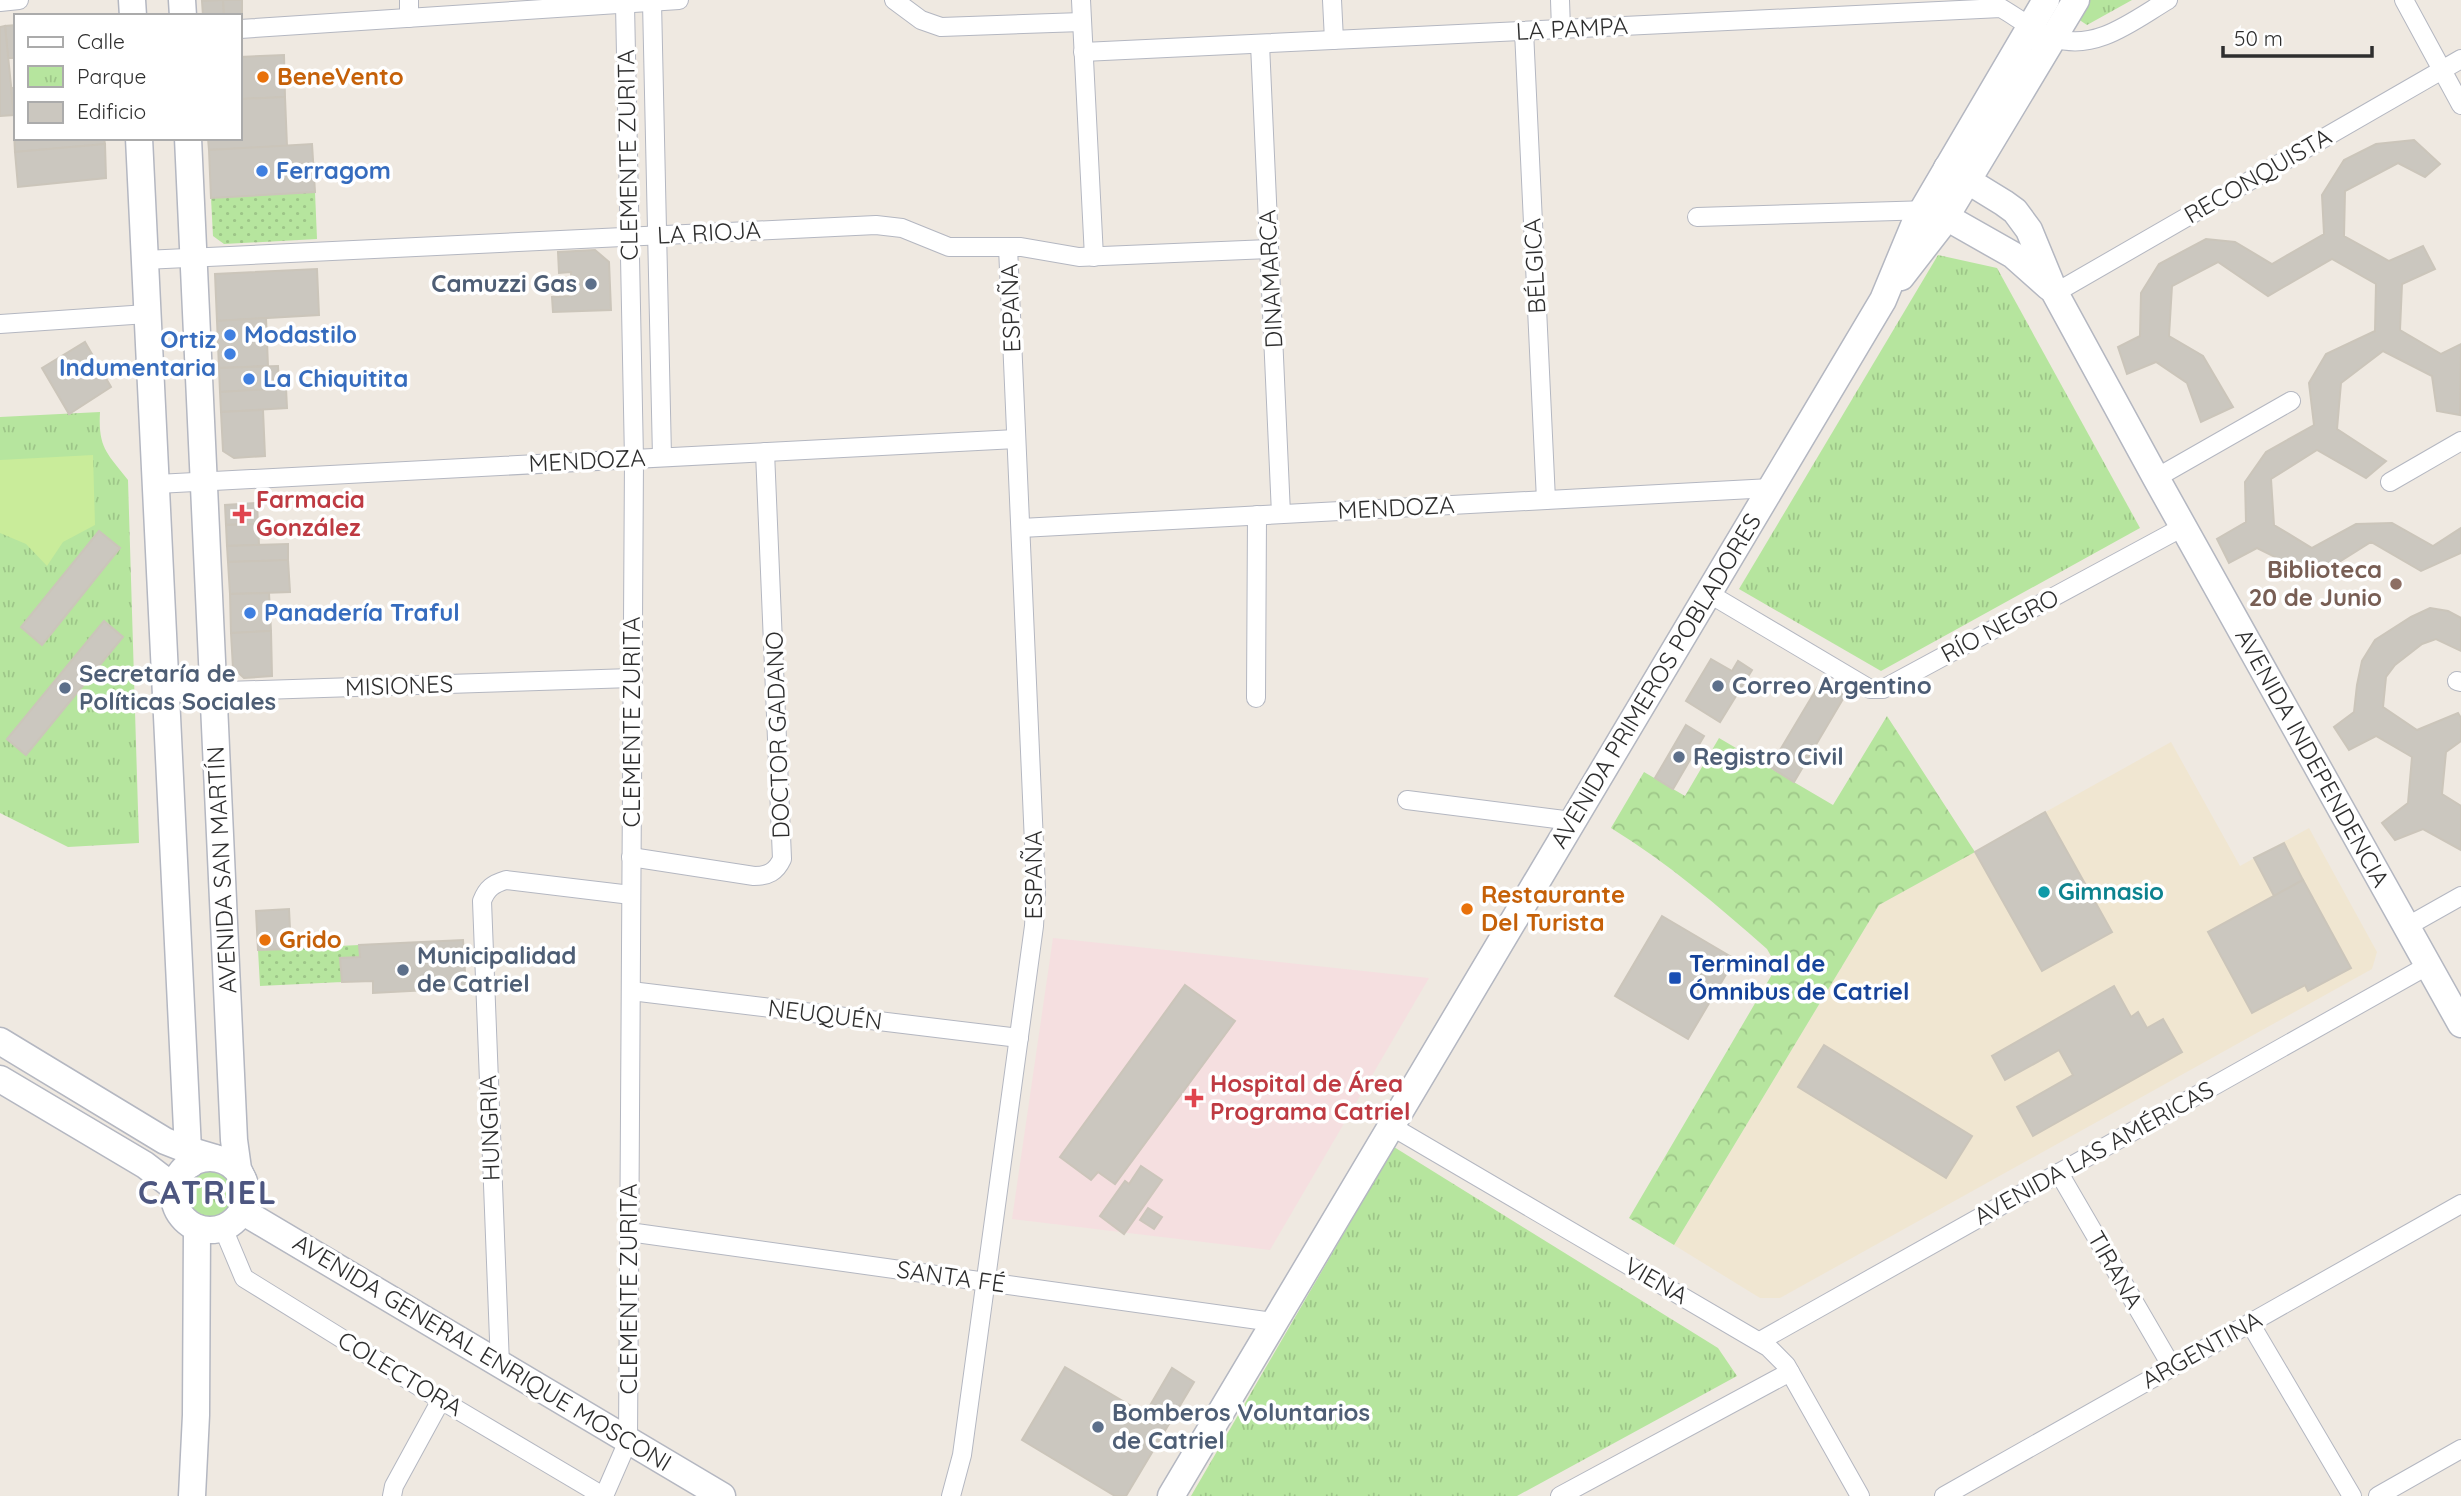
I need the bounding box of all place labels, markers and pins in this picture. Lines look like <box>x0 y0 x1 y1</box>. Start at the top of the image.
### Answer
place label: BeneVento <box>277 61 404 91</box>
marker: BeneVento <box>255 69 271 85</box>
place label: Ferragom <box>276 155 391 185</box>
marker: Ferragom <box>254 163 270 179</box>
place label: Camuzzi Gas <box>431 268 577 298</box>
marker: Camuzzi Gas <box>583 276 599 292</box>
place label: Modastilo <box>244 319 357 349</box>
place label: Ortiz Indumentaria <box>59 324 216 382</box>
marker: Modastilo <box>222 327 238 343</box>
marker: Ortiz Indumentaria <box>222 346 238 362</box>
place label: La Chiquitita <box>263 363 408 393</box>
marker: La Chiquitita <box>241 371 257 387</box>
place label: Farmacia González <box>256 484 365 542</box>
marker: Farmacia González <box>234 506 250 522</box>
place label: Biblioteca 20 de Junio <box>2249 554 2382 612</box>
marker: Biblioteca 20 de Junio <box>2388 576 2404 592</box>
place label: Panadería Traful <box>264 597 460 627</box>
marker: Panadería Traful <box>242 605 258 621</box>
place label: Secretaría de Políticas Sociales <box>79 658 276 716</box>
place label: Correo Argentino <box>1732 670 1932 700</box>
marker: Correo Argentino <box>1710 678 1726 694</box>
marker: Secretaría de Políticas Sociales <box>57 680 73 696</box>
place label: Registro Civil <box>1693 741 1844 771</box>
marker: Registro Civil <box>1671 749 1687 765</box>
place label: Gimnasio <box>2058 876 2164 906</box>
place label: Restaurante Del Turista <box>1481 879 1625 937</box>
marker: Gimnasio <box>2036 884 2052 900</box>
marker: Restaurante Del Turista <box>1459 901 1475 917</box>
place label: Grido <box>279 924 342 954</box>
marker: Grido <box>257 932 273 948</box>
place label: Municipalidad de Catriel <box>417 940 576 998</box>
place label: Terminal de Ómnibus de Catriel <box>1689 948 1909 1006</box>
marker: Municipalidad de Catriel <box>395 962 411 978</box>
marker: Terminal de Ómnibus de Catriel <box>1667 970 1683 986</box>
place label: Hospital de Área Programa Catriel <box>1210 1068 1410 1126</box>
marker: Hospital de Área Programa Catriel <box>1184 1088 1204 1108</box>
place label: Bomberos Voluntarios de Catriel <box>1112 1397 1370 1455</box>
marker: Bomberos Voluntarios de Catriel <box>1090 1419 1106 1435</box>

